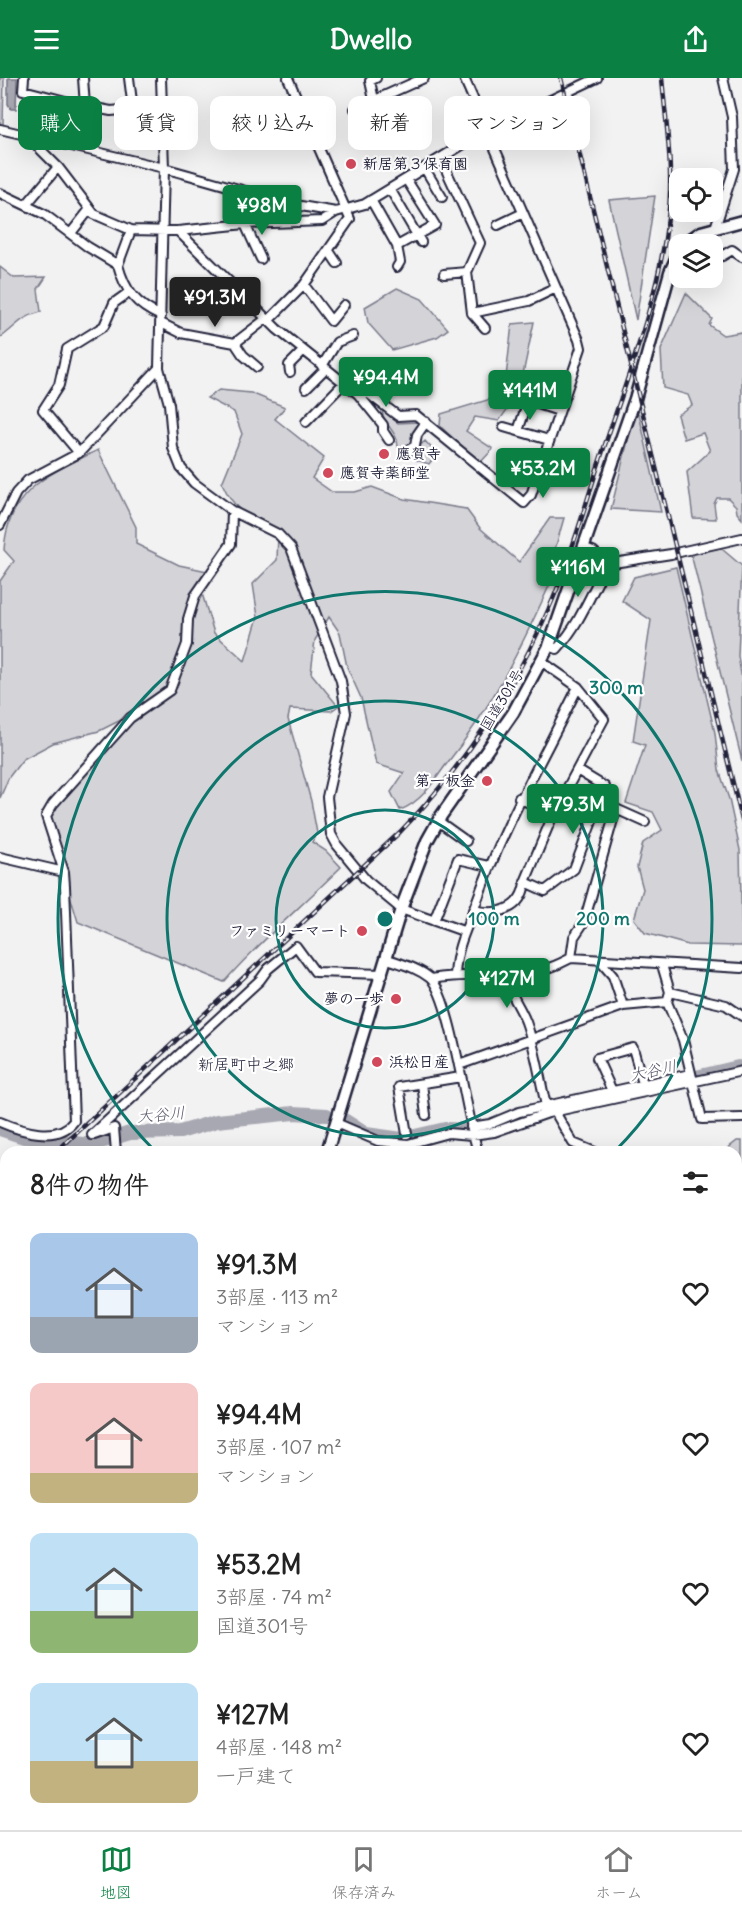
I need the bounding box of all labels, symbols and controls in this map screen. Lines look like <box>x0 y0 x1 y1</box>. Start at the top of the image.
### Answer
text: Dwello <box>330 22 412 56</box>
icon: menu <box>30 23 63 56</box>
icon: share <box>679 23 712 56</box>
chip: 購入 <box>18 96 102 150</box>
chip: 賃貸 <box>114 96 198 150</box>
chip: 絞り込み <box>210 96 336 150</box>
chip: 新着 <box>348 96 432 150</box>
chip: マンション <box>444 96 590 150</box>
place label: 新居第３保育園 <box>363 154 468 173</box>
marker: 新居第３保育園 <box>344 157 358 171</box>
map controls <box>669 168 723 288</box>
button: locate <box>669 168 723 222</box>
pin: ¥98M <box>226 185 298 236</box>
text: ¥98M <box>237 192 287 217</box>
button: layers <box>669 234 723 288</box>
pin: ¥91.3M <box>166 277 264 328</box>
text: ¥91.3M <box>184 284 246 309</box>
pin: ¥94.4M <box>337 357 435 408</box>
text: ¥94.4M <box>353 364 419 389</box>
pin: ¥141M <box>488 370 572 421</box>
text: ¥141M <box>502 377 558 402</box>
place label: 應賀寺 <box>396 444 441 463</box>
marker: 應賀寺 <box>377 447 391 461</box>
pin: ¥53.2M <box>494 448 592 499</box>
text: ¥53.2M <box>510 455 576 480</box>
place label: 應賀寺薬師堂 <box>340 463 430 482</box>
marker: 應賀寺薬師堂 <box>321 466 335 480</box>
pin: ¥116M <box>536 547 620 598</box>
text: ¥116M <box>550 554 606 579</box>
street label: 国道301号 <box>476 665 528 734</box>
text: 300 m <box>589 676 643 699</box>
place label: 第一板金 <box>415 771 475 790</box>
marker: 第一板金 <box>480 774 494 788</box>
pin: ¥79.3M <box>524 784 622 835</box>
text: ¥79.3M <box>541 791 605 816</box>
text: 100 m <box>469 907 520 930</box>
text: 200 m <box>576 907 630 930</box>
centre of rings <box>375 909 395 929</box>
place label: ファミリーマート <box>229 921 350 940</box>
marker: ファミリーマート <box>355 924 369 938</box>
pin: ¥127M <box>465 958 549 1009</box>
text: ¥127M <box>479 965 535 990</box>
place label: 夢の一歩 <box>324 989 384 1008</box>
marker: 夢の一歩 <box>389 992 403 1006</box>
place label: 浜松日産 <box>389 1052 449 1071</box>
district label: 新居町中之郷 <box>198 1054 294 1074</box>
marker: 浜松日産 <box>370 1055 384 1069</box>
water label: 大谷川 <box>627 1055 679 1085</box>
water label: 大谷川 <box>136 1102 186 1126</box>
icon: filters <box>679 1166 712 1199</box>
text: 8件の物件 <box>30 1168 149 1201</box>
text: ¥91.3M <box>216 1248 298 1281</box>
icon: home <box>78 1257 150 1329</box>
icon: heart <box>679 1277 712 1310</box>
text: 3部屋 · 113 m² <box>216 1284 338 1309</box>
text: マンション <box>216 1313 315 1338</box>
text: ¥94.4M <box>216 1398 302 1431</box>
icon: home <box>78 1407 150 1479</box>
icon: heart <box>679 1427 712 1460</box>
text: 3部屋 · 107 m² <box>216 1434 342 1459</box>
text: マンション <box>216 1463 315 1488</box>
text: ¥53.2M <box>216 1548 302 1581</box>
icon: home <box>78 1557 150 1629</box>
icon: heart <box>679 1577 712 1610</box>
text: 3部屋 · 74 m² <box>216 1584 332 1609</box>
text: 国道301号 <box>216 1613 308 1638</box>
text: ¥127M <box>216 1698 290 1731</box>
icon: home <box>78 1707 150 1779</box>
icon: heart <box>679 1727 712 1760</box>
text: 4部屋 · 148 m² <box>216 1734 342 1759</box>
text: 一戸建て <box>216 1763 296 1788</box>
tab: 地図 <box>100 1843 133 1903</box>
tab: 保存済み <box>332 1843 396 1903</box>
tab: ホーム <box>595 1843 642 1903</box>

